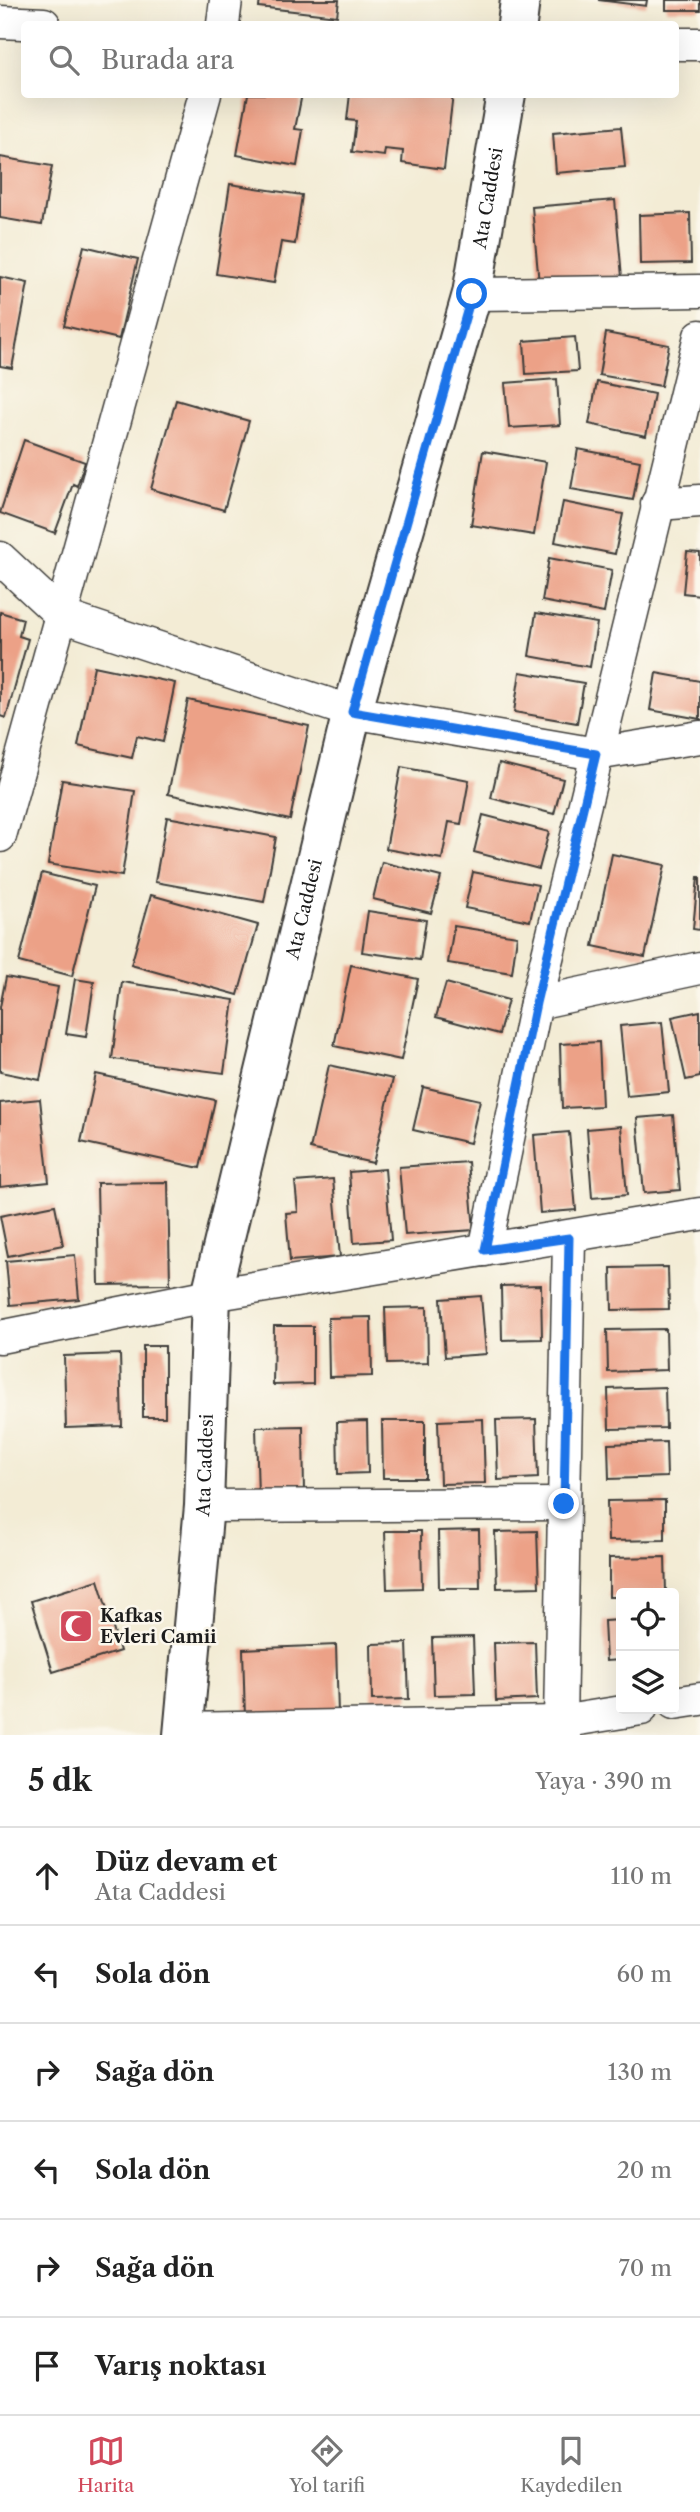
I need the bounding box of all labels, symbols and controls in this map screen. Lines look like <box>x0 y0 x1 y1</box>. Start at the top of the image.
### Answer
search box <box>21 21 679 98</box>
icon: search <box>45 41 83 79</box>
text: Burada ara <box>101 44 234 76</box>
street label: Ata Caddesi <box>469 145 508 251</box>
route start <box>456 278 487 309</box>
street label: Ata Caddesi <box>281 856 327 963</box>
street label: Ata Caddesi <box>192 1413 218 1518</box>
route end <box>548 1488 579 1519</box>
map controls <box>616 1588 679 1714</box>
button: locate <box>616 1588 679 1651</box>
place label: Kafkas Evleri Camii <box>100 1605 217 1648</box>
mosque icon: Kafkas Evleri Camii <box>57 1607 95 1645</box>
button: layers <box>616 1651 679 1714</box>
text: 5 dk <box>28 1762 92 1799</box>
text: Yaya · 390 m <box>535 1767 672 1795</box>
text: Düz devam et <box>95 1846 277 1878</box>
icon: ahead <box>28 1857 66 1895</box>
text: 110 m <box>611 1862 672 1890</box>
text: Ata Caddesi <box>95 1878 226 1906</box>
icon: left <box>28 1955 66 1993</box>
text: Sola dön <box>95 1958 210 1990</box>
text: 60 m <box>616 1960 672 1988</box>
icon: right <box>28 2053 66 2091</box>
text: Sağa dön <box>95 2056 214 2088</box>
text: 130 m <box>608 2058 672 2086</box>
icon: left <box>28 2151 66 2189</box>
text: Sola dön <box>95 2154 210 2186</box>
text: 20 m <box>617 2156 672 2184</box>
icon: right <box>28 2249 66 2287</box>
text: Sağa dön <box>95 2252 214 2284</box>
text: 70 m <box>619 2254 672 2282</box>
icon: arrive <box>28 2347 66 2385</box>
text: Varış noktası <box>95 2350 266 2382</box>
tab: Harita <box>78 2432 134 2497</box>
tab: Yol tarifi <box>289 2432 365 2497</box>
tab: Kaydedilen <box>520 2432 623 2497</box>

